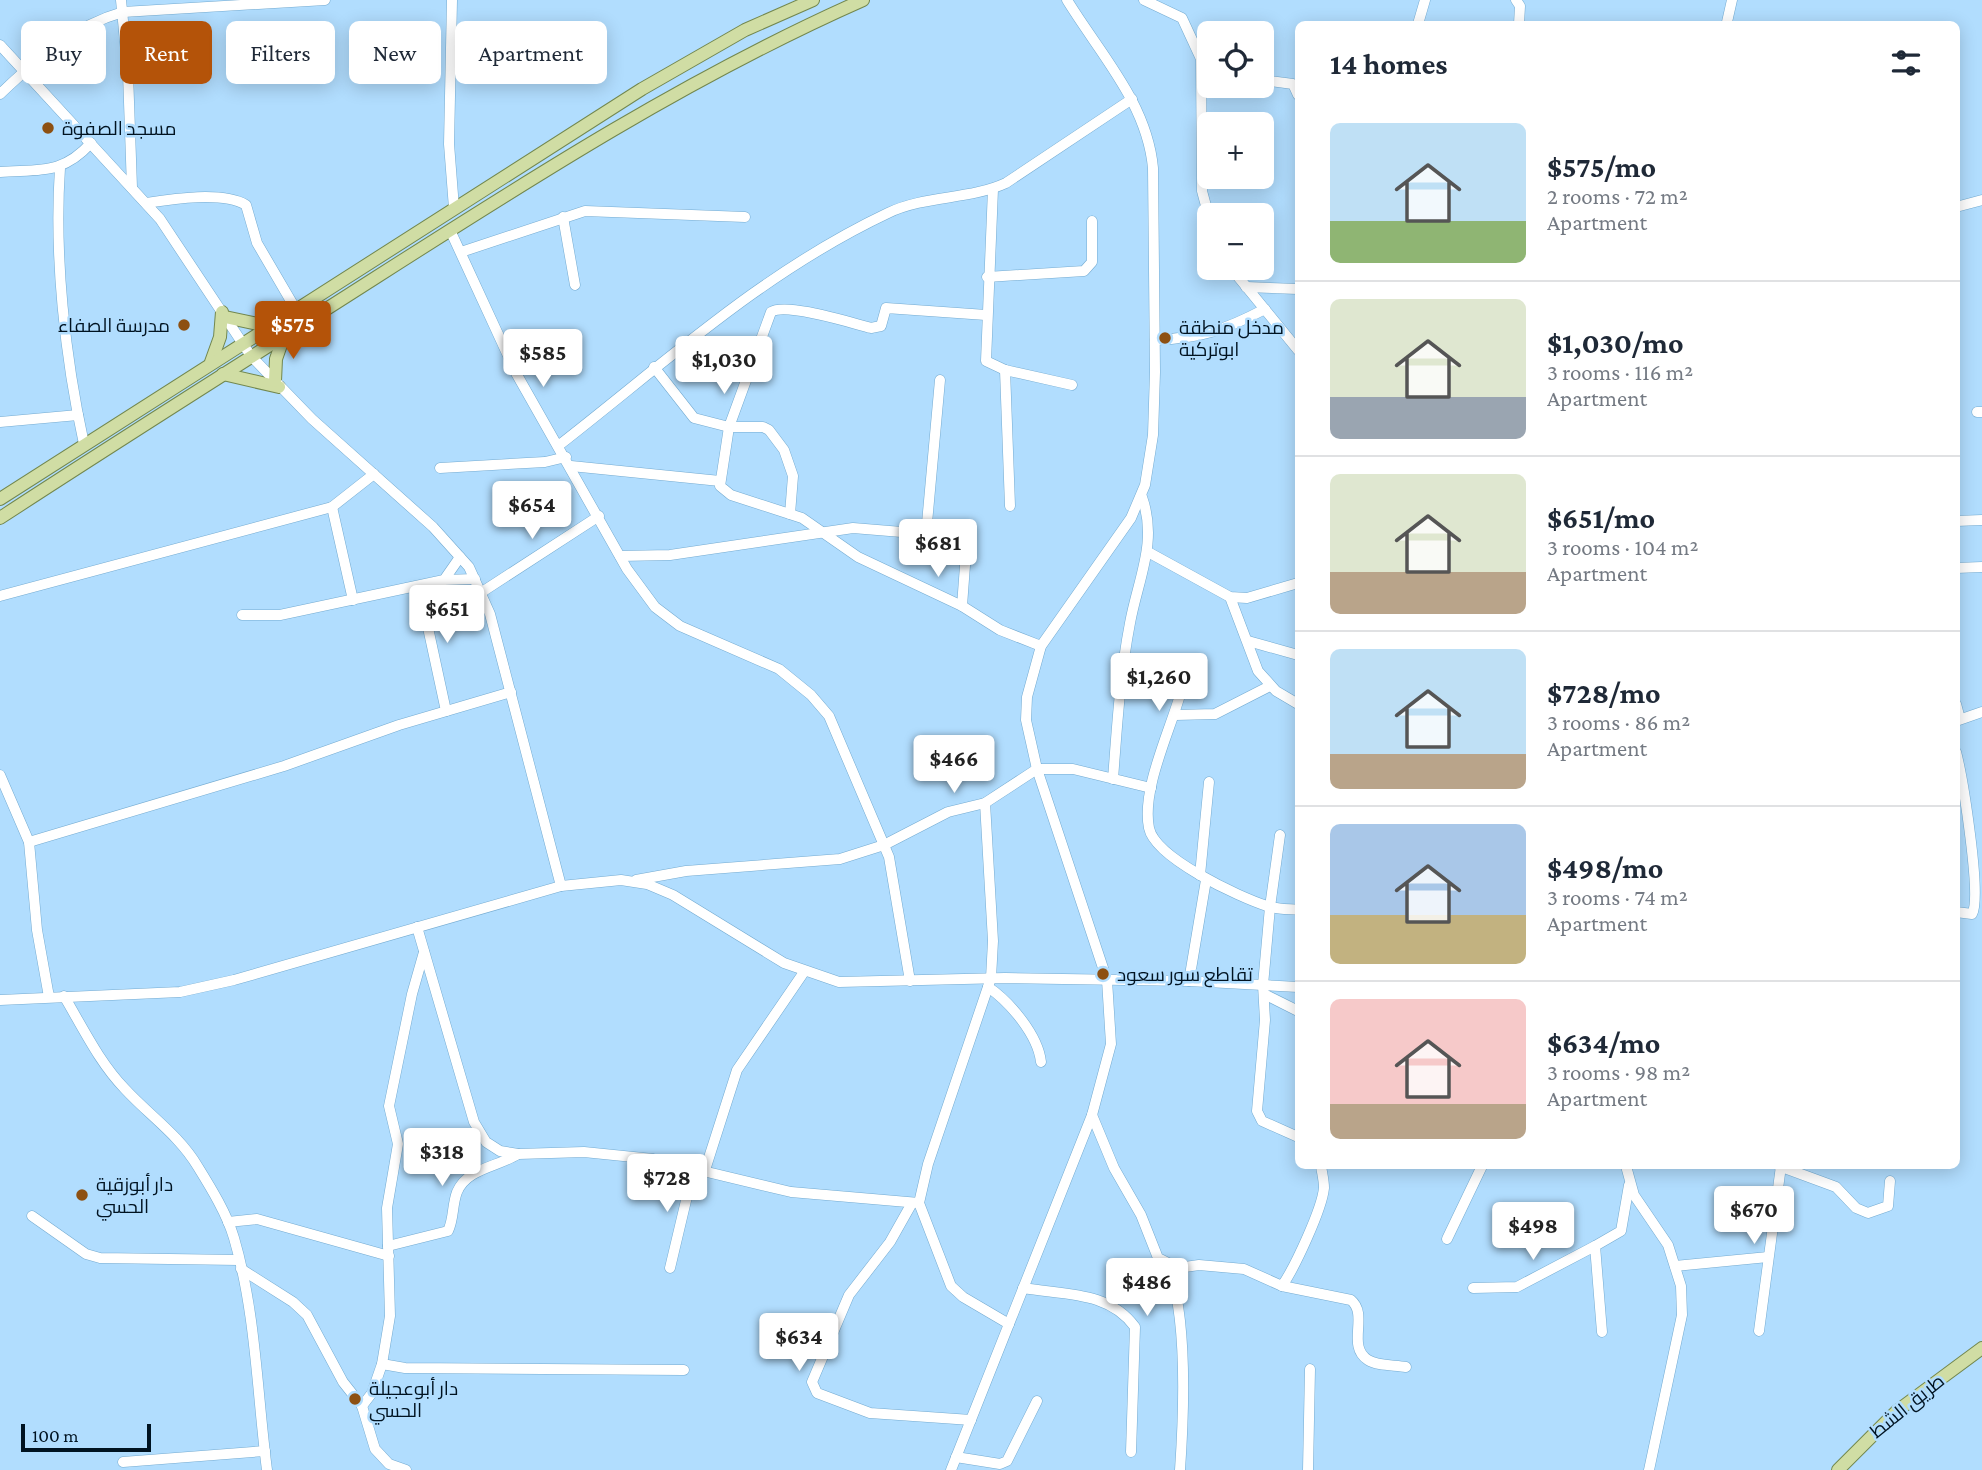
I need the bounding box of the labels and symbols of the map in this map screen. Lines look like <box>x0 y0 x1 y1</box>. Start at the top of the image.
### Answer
place label: مسجد الصفوة <box>62 118 177 140</box>
marker: مسجد الصفوة <box>40 120 56 136</box>
pin: $575 <box>252 302 334 361</box>
place label: مدرسة الصفاء <box>58 315 170 337</box>
marker: مدرسة الصفاء <box>176 317 192 333</box>
place label: مدخل منطقة ابوتركية <box>1179 317 1284 361</box>
pin: $585 <box>502 330 584 389</box>
marker: مدخل منطقة ابوتركية <box>1157 330 1173 346</box>
pin: $1,030 <box>667 336 781 396</box>
pin: $654 <box>491 482 573 541</box>
pin: $681 <box>897 520 979 579</box>
pin: $651 <box>406 586 488 645</box>
pin: $1,260 <box>1102 654 1216 713</box>
pin: $466 <box>913 736 995 795</box>
place label: تقاطع سور سعود <box>1117 964 1253 988</box>
marker: تقاطع سور سعود <box>1095 966 1111 982</box>
pin: $318 <box>401 1128 483 1188</box>
pin: $728 <box>626 1154 708 1214</box>
place label: دار أبوزقية الحسي <box>96 1173 173 1221</box>
pin: $670 <box>1713 1186 1795 1246</box>
marker: دار أبوزقية الحسي <box>74 1187 90 1203</box>
pin: $498 <box>1492 1202 1574 1262</box>
pin: $486 <box>1106 1258 1188 1318</box>
pin: $634 <box>758 1314 840 1373</box>
street label: طريق الشط <box>1866 1370 1949 1444</box>
place label: دار أبوعجيلة الحسي <box>369 1377 458 1425</box>
marker: دار أبوعجيلة الحسي <box>347 1391 363 1407</box>
scale bar <box>21 1421 150 1453</box>

